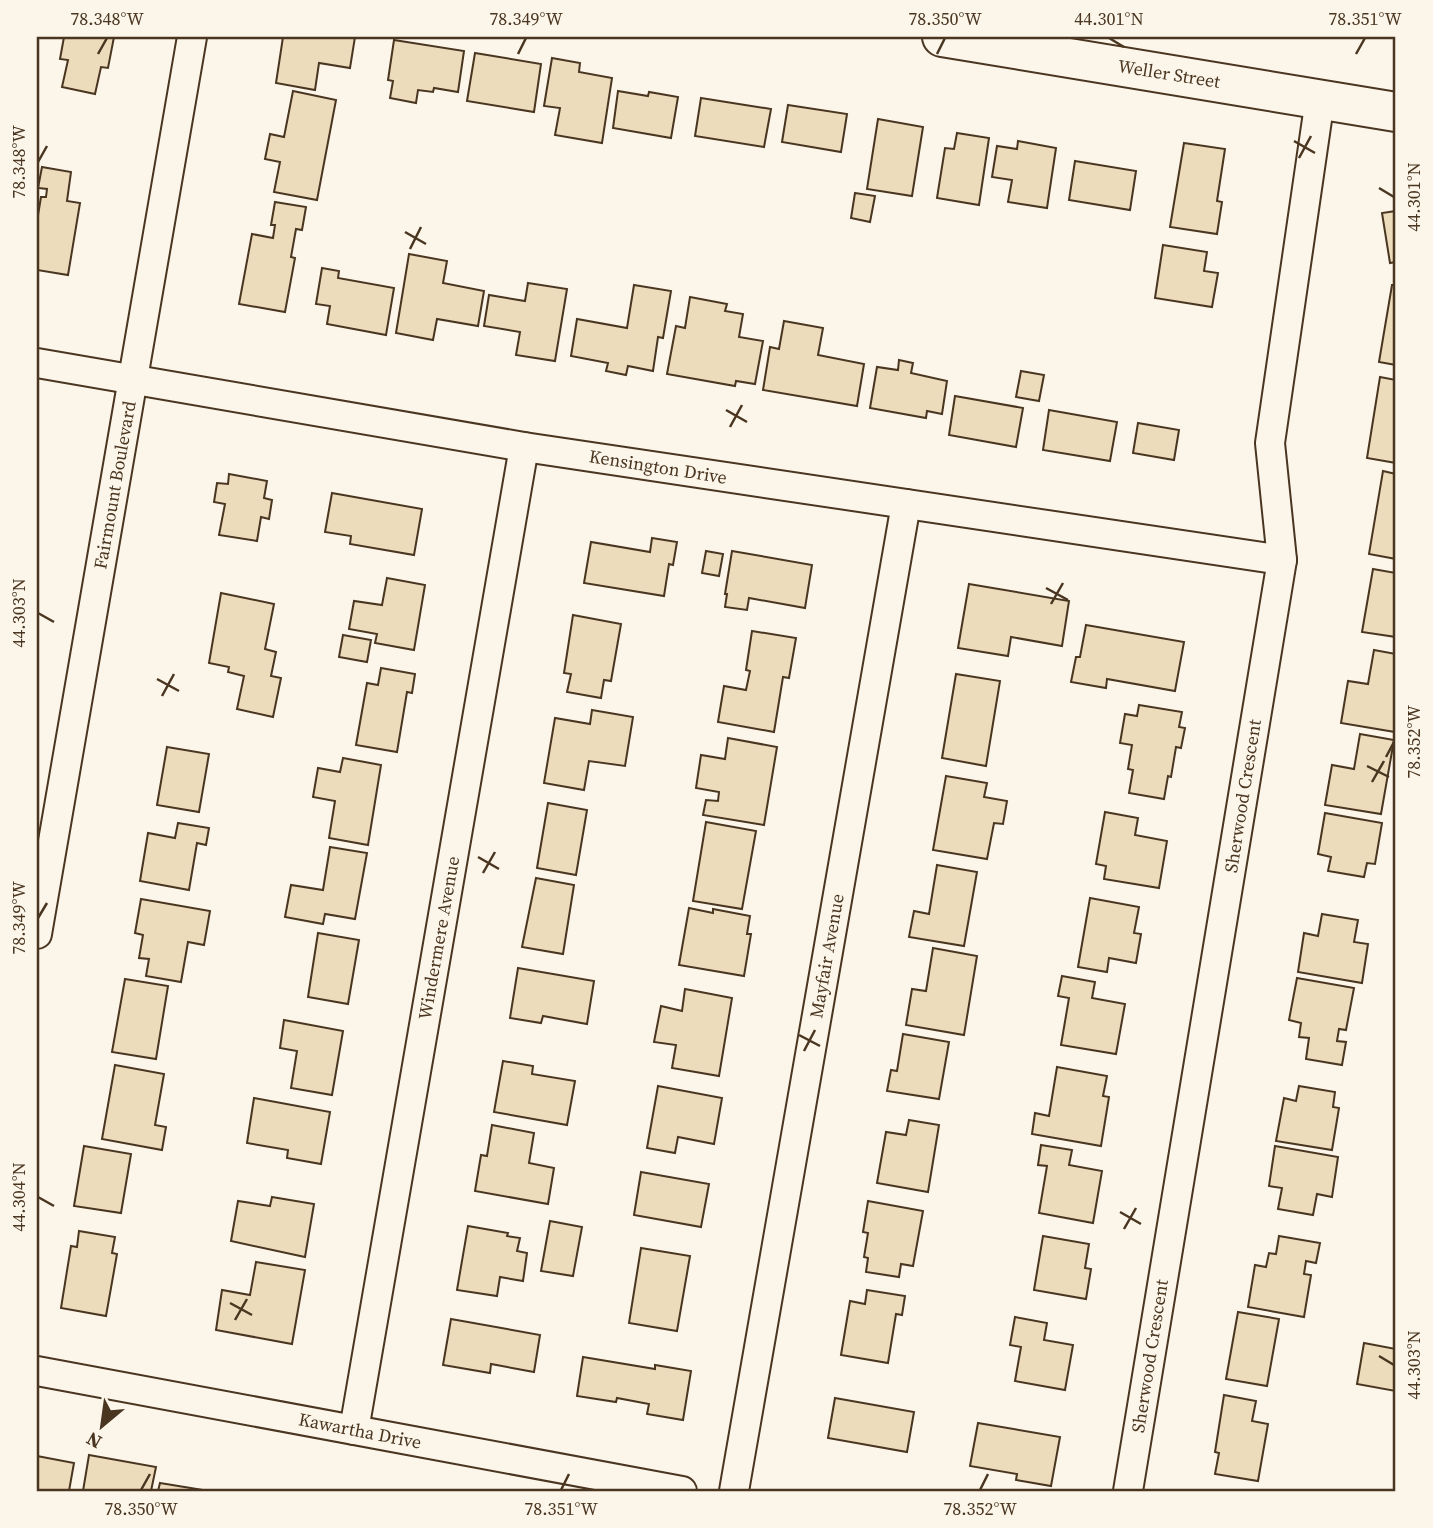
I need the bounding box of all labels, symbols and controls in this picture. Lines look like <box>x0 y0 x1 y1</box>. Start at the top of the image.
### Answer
text: 78.348°W <box>70 6 144 31</box>
text: 78.349°W <box>489 6 563 31</box>
text: 78.350°W <box>908 6 982 31</box>
text: 44.301°N <box>1074 6 1144 31</box>
text: 78.351°W <box>1328 6 1402 31</box>
street label: Weller Street <box>1116 53 1222 94</box>
text: 78.348°W <box>6 125 31 199</box>
text: 44.301°N <box>1401 162 1426 232</box>
street label: Fairmount Boulevard <box>87 399 142 571</box>
street label: Kensington Drive <box>587 443 729 490</box>
text: 44.303°N <box>6 578 31 648</box>
text: 78.352°W <box>1401 705 1426 779</box>
street label: Sherwood Crescent <box>1218 717 1267 874</box>
street label: Windermere Avenue <box>412 854 465 1022</box>
text: 78.349°W <box>6 881 31 955</box>
street label: Mayfair Avenue <box>803 892 850 1020</box>
text: 44.304°N <box>6 1162 31 1232</box>
street label: Sherwood Crescent <box>1125 1277 1174 1434</box>
text: 44.303°N <box>1401 1330 1426 1400</box>
north arrow <box>66 1392 136 1462</box>
street label: Kawartha Drive <box>297 1406 424 1455</box>
text: N <box>81 1426 106 1456</box>
text: 78.350°W <box>104 1496 178 1521</box>
text: 78.351°W <box>524 1496 598 1521</box>
text: 78.352°W <box>943 1496 1017 1521</box>

